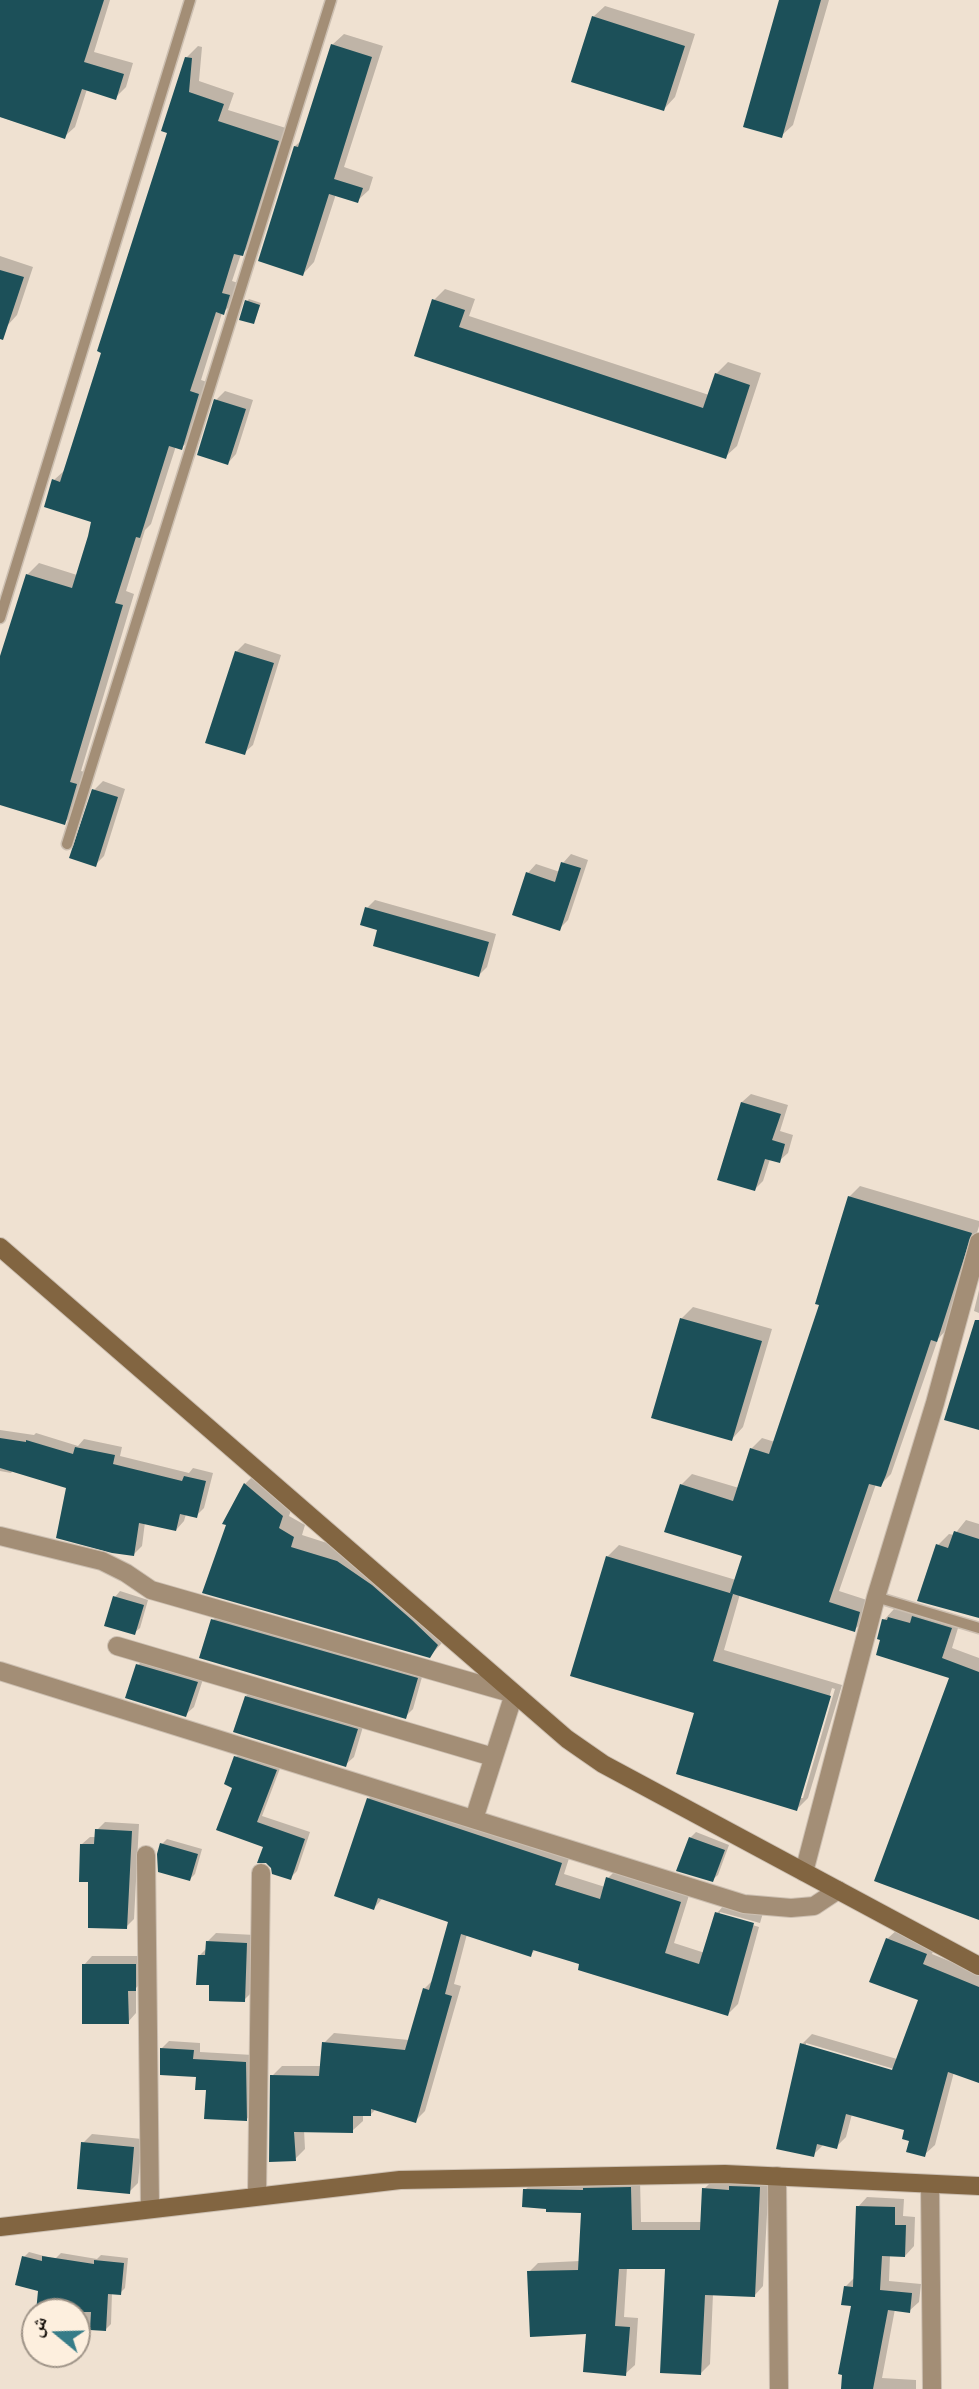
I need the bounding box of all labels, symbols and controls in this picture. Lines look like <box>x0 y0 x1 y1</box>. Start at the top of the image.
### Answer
north arrow <box>21 2298 91 2368</box>
text: ش <box>24 2314 51 2340</box>

